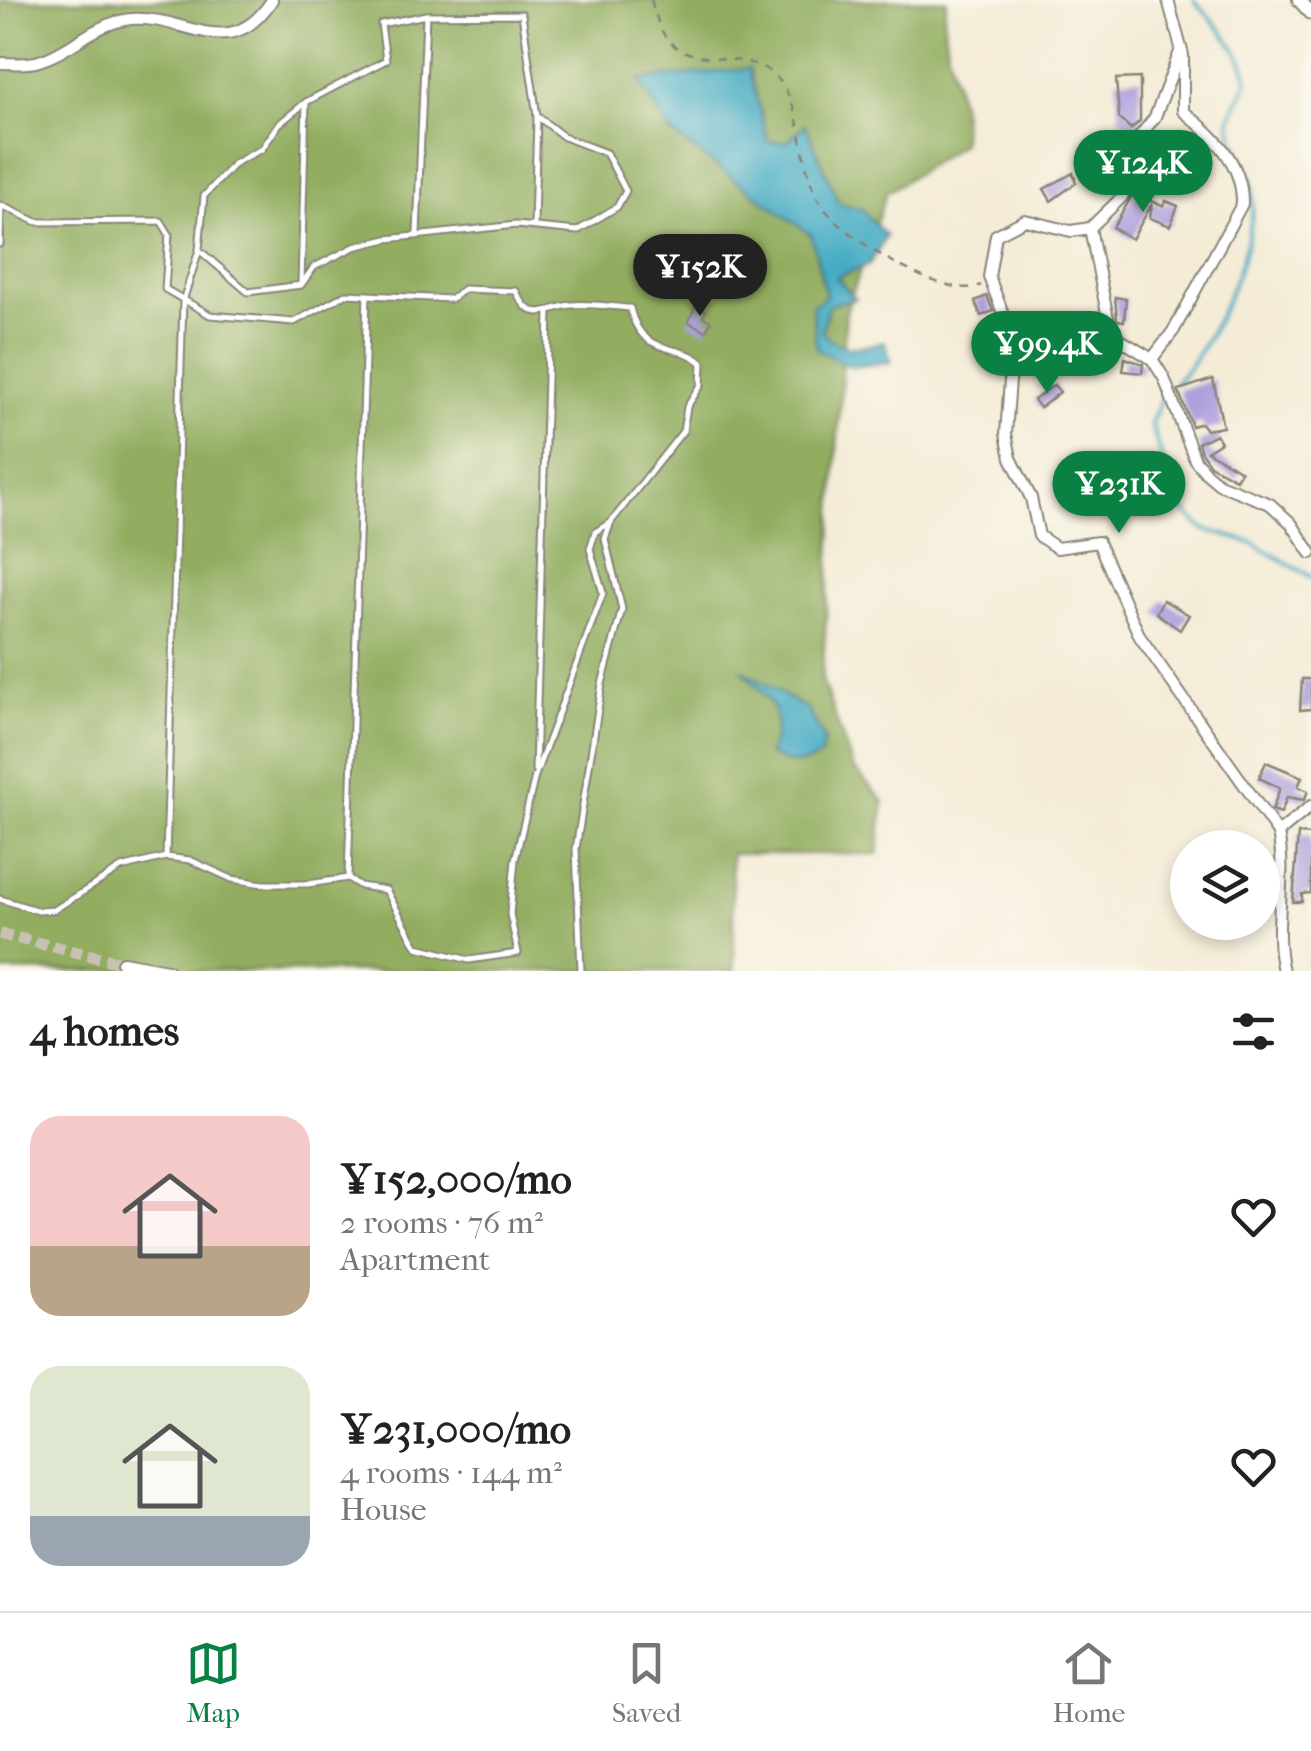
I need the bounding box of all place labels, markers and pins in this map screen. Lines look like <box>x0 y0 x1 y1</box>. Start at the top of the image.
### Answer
pin: ¥124K <box>1073 130 1213 215</box>
pin: ¥152K <box>630 234 770 319</box>
pin: ¥99.4K <box>966 311 1128 396</box>
pin: ¥231K <box>1049 451 1189 536</box>

